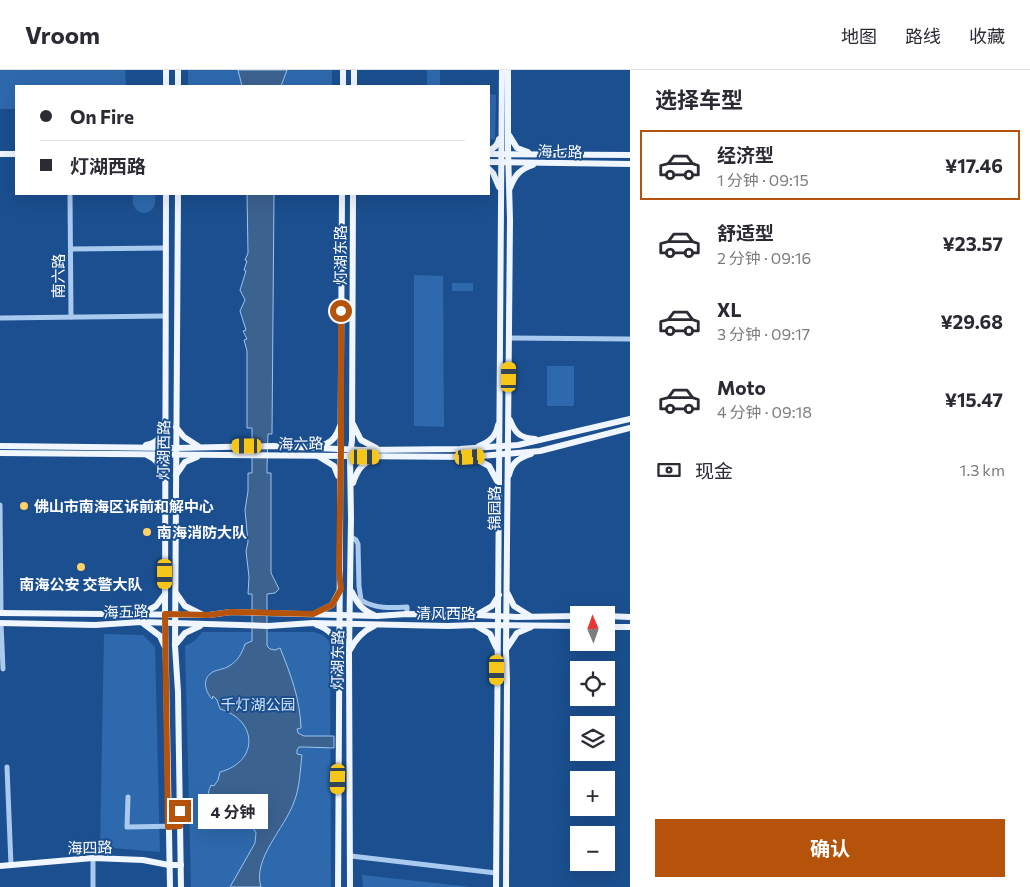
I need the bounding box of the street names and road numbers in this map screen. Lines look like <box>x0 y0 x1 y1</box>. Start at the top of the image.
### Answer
street label: 海七路 <box>537 142 583 160</box>
street label: 灯湖东路 <box>331 225 349 285</box>
street label: 南六路 <box>49 253 67 299</box>
street label: 灯湖西路 <box>153 420 173 480</box>
street label: 海六路 <box>278 434 324 452</box>
street label: 锦园路 <box>485 485 503 531</box>
street label: 海五路 <box>103 601 149 621</box>
street label: 清风西路 <box>416 604 476 622</box>
street label: 灯湖东路 <box>327 630 347 690</box>
street label: 海四路 <box>67 838 113 856</box>

